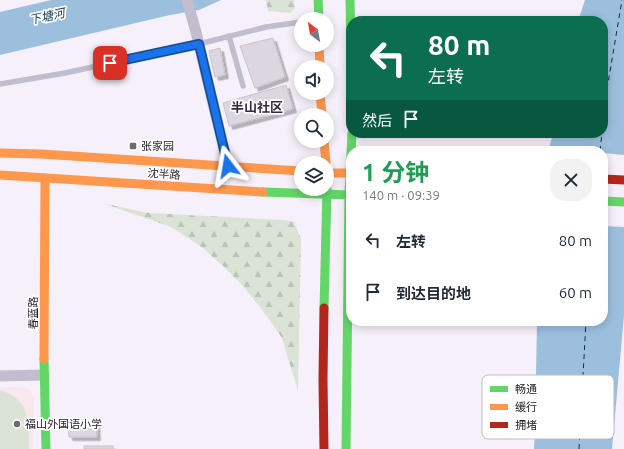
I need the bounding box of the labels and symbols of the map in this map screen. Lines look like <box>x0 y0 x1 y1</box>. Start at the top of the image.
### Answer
water label: 下塘河 <box>28 5 68 26</box>
north arrow <box>294 12 334 52</box>
pin <box>93 46 127 80</box>
district label: 半山社区 <box>231 100 283 114</box>
place label: 张家园 <box>141 140 174 152</box>
marker: 张家园 <box>128 141 138 151</box>
position arrow <box>207 145 249 187</box>
street label: 沈半路 <box>147 167 181 181</box>
street label: 春蓝路 <box>27 297 39 330</box>
legend <box>482 375 614 439</box>
text: 畅通 <box>515 383 537 395</box>
text: 缓行 <box>515 401 537 413</box>
place label: 福山外国语小学 <box>25 418 102 430</box>
marker: 福山外国语小学 <box>12 419 22 429</box>
text: 拥堵 <box>515 419 537 431</box>

